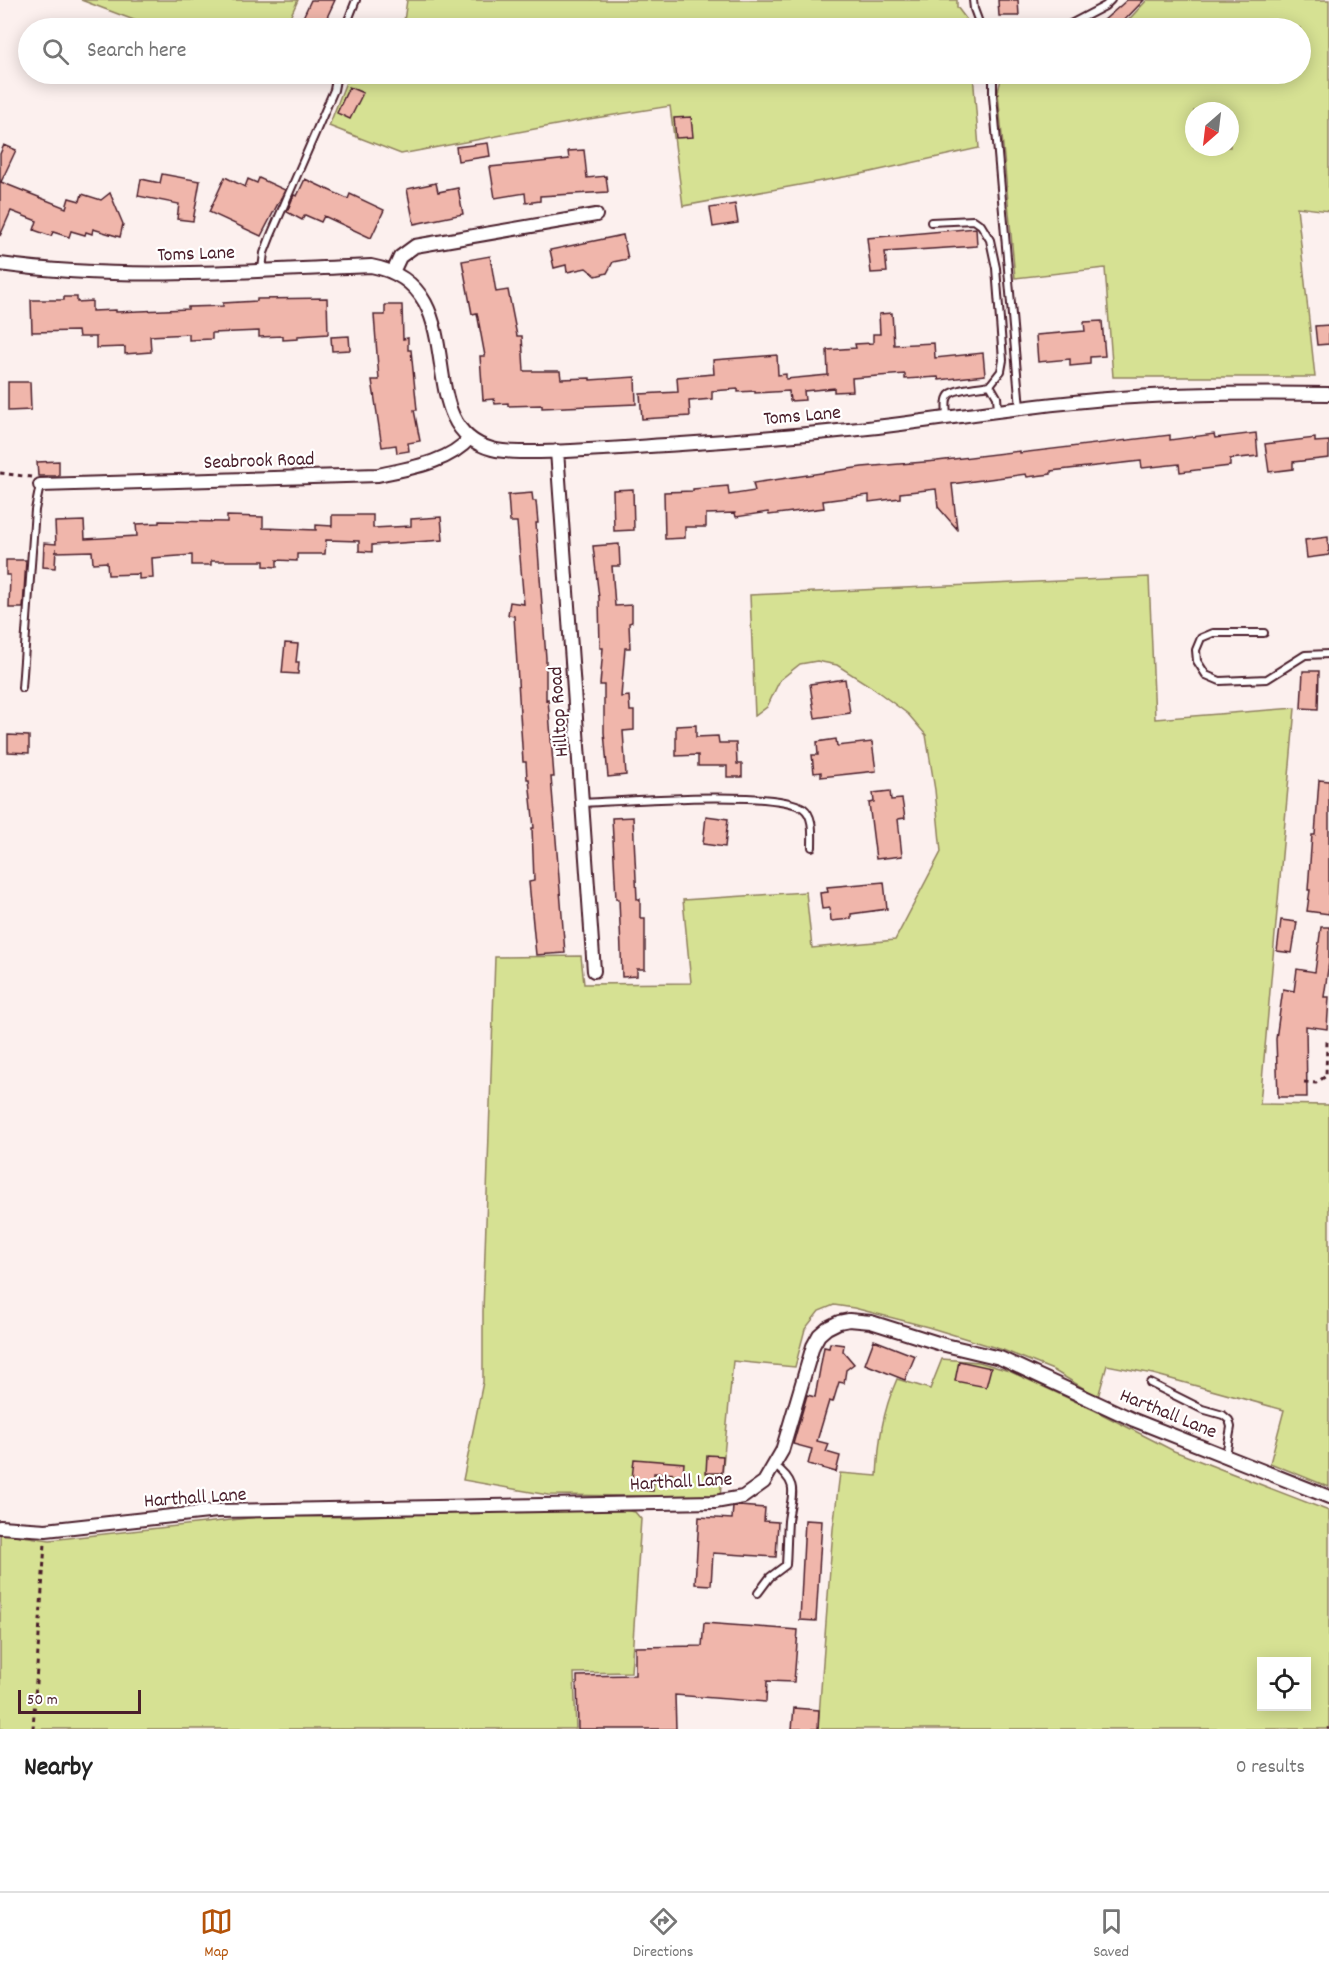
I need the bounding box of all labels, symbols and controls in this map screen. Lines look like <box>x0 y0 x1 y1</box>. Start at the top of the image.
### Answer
search box <box>18 18 1311 84</box>
icon: search <box>39 35 72 68</box>
text: Search here <box>87 36 186 67</box>
north arrow <box>1185 102 1239 156</box>
street label: Toms Lane <box>157 240 235 270</box>
street label: Toms Lane <box>762 400 842 434</box>
street label: Seabrook Road <box>203 446 315 478</box>
street label: Hilltop Road <box>543 665 577 758</box>
street label: Harthall Lane <box>1115 1383 1221 1447</box>
street label: Harthall Lane <box>629 1466 733 1500</box>
street label: Harthall Lane <box>143 1481 248 1517</box>
map controls <box>1257 1657 1311 1711</box>
button: locate <box>1257 1657 1311 1711</box>
scale bar <box>18 1687 141 1714</box>
text: 50 m <box>27 1689 58 1712</box>
text: Nearby <box>24 1750 92 1787</box>
text: 0 results <box>1236 1754 1305 1782</box>
tab: Map <box>200 1905 233 1964</box>
tab: Directions <box>633 1905 693 1964</box>
tab: Saved <box>1093 1905 1129 1964</box>

